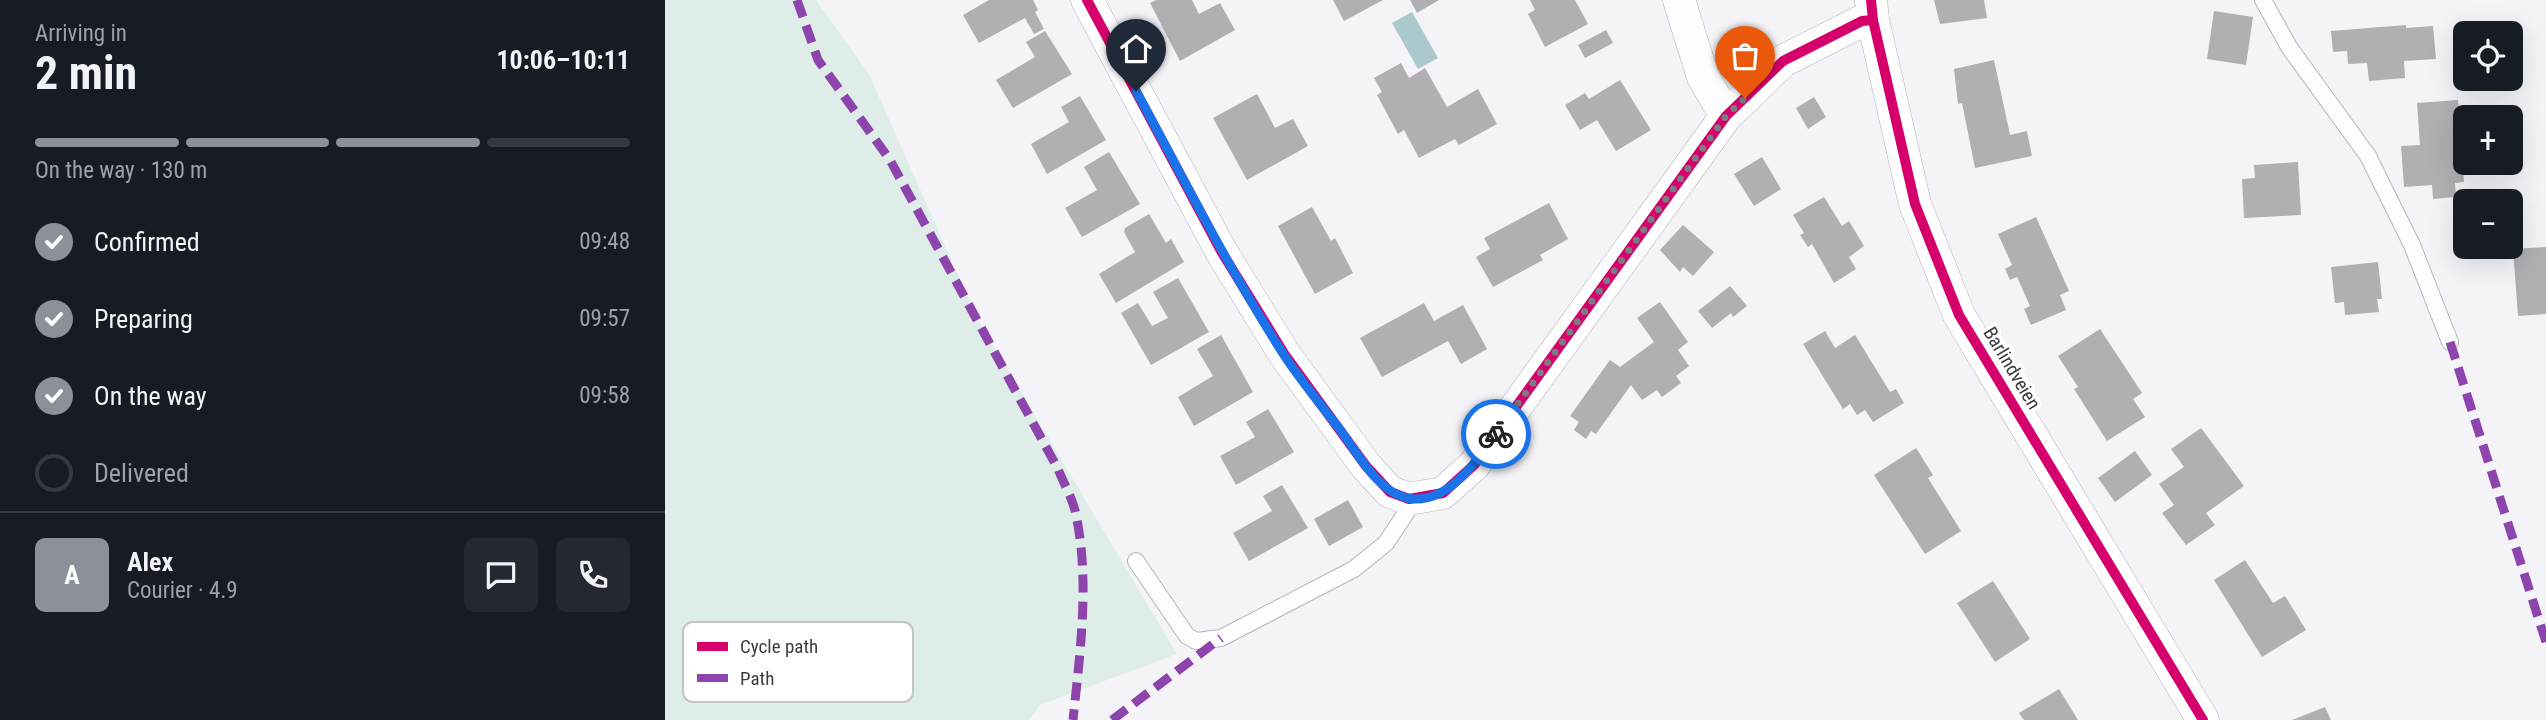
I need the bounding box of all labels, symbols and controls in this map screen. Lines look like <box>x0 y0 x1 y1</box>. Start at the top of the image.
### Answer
pin <box>1106 19 1166 91</box>
text: Arriving in <box>35 20 127 47</box>
map controls <box>2453 21 2523 259</box>
button: locate <box>2453 21 2523 91</box>
pin <box>1715 26 1775 98</box>
icon: home <box>1117 30 1155 68</box>
icon: bag <box>1726 37 1764 75</box>
text: 10:06–10:11 <box>496 45 630 75</box>
text: 2 min <box>35 46 137 100</box>
button: + <box>2453 105 2523 175</box>
text: On the way · 130 m <box>35 157 207 184</box>
button: − <box>2453 189 2523 259</box>
icon: check <box>35 223 73 261</box>
text: Confirmed <box>94 227 200 257</box>
text: 09:48 <box>579 228 630 255</box>
icon: check <box>35 300 73 338</box>
text: Preparing <box>94 304 193 334</box>
text: 09:57 <box>579 305 630 332</box>
street label: Barlindveien <box>1978 323 2046 413</box>
icon: check <box>35 377 73 415</box>
text: On the way <box>94 381 207 411</box>
text: 09:58 <box>579 382 630 409</box>
courier <box>1461 399 1531 469</box>
icon: bike <box>1477 415 1515 453</box>
text: Delivered <box>94 458 189 488</box>
button: chat <box>464 538 538 612</box>
button: phone <box>556 538 630 612</box>
text: Alex <box>127 547 173 577</box>
text: A <box>64 560 80 590</box>
text: Courier · 4.9 <box>127 577 238 604</box>
legend <box>683 622 913 702</box>
text: Cycle path <box>740 635 818 658</box>
text: Path <box>740 667 774 690</box>

